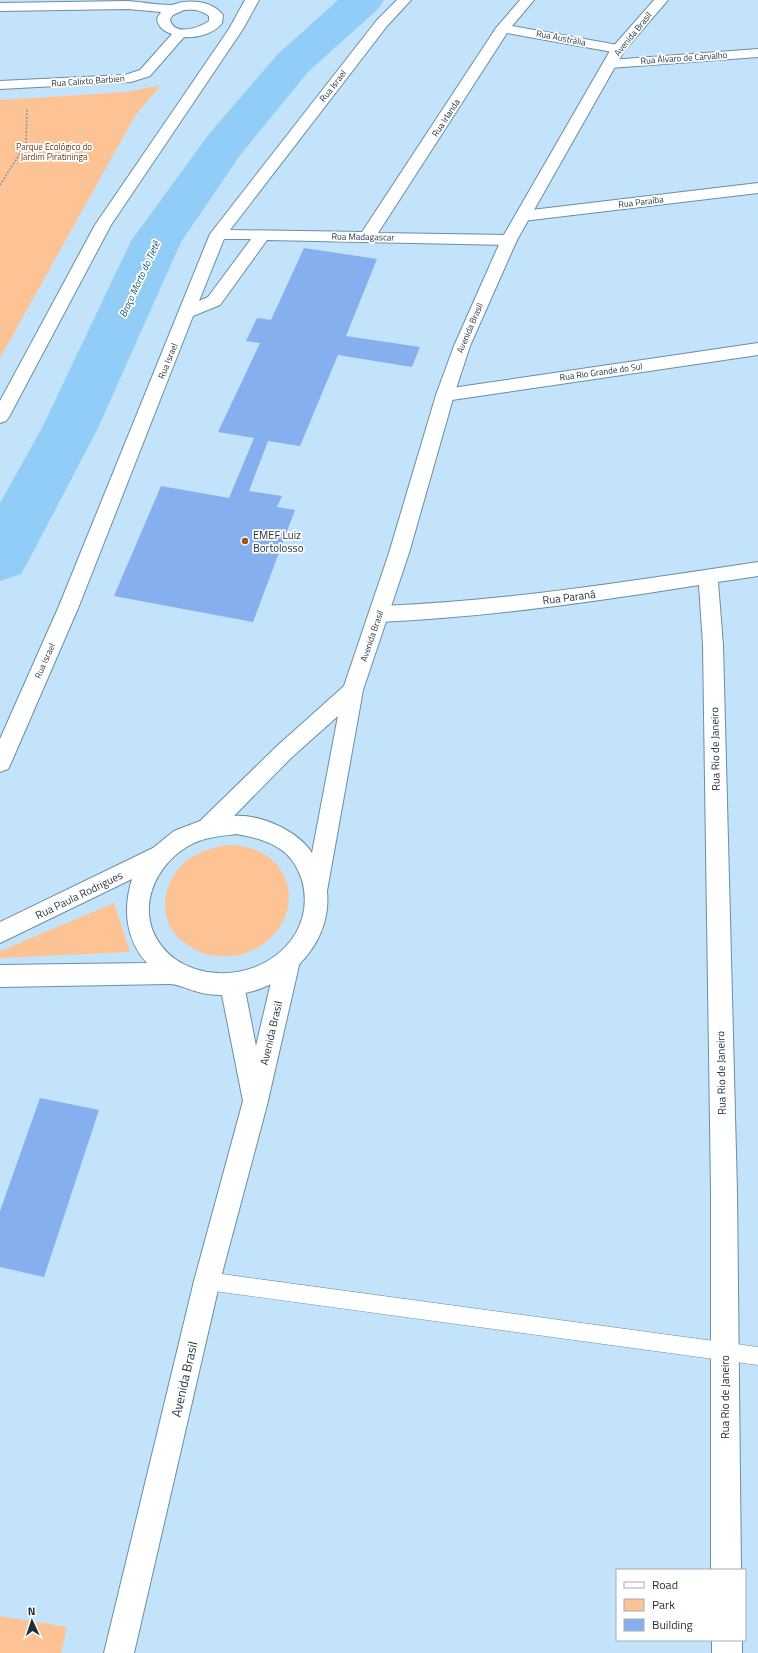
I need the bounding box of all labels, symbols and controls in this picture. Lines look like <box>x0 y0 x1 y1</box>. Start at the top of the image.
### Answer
street label: Avenida Brasil <box>611 9 654 59</box>
street label: Rua Austrália <box>535 26 588 49</box>
street label: Rua Álvaro de Carvalho <box>640 48 728 67</box>
street label: Rua Israel <box>316 67 349 104</box>
street label: Rua Calixto Barbieri <box>51 71 125 90</box>
street label: Rua Irlanda <box>428 96 463 139</box>
park label: Parque Ecológico do Jardim Piratininga <box>16 140 92 163</box>
street label: Rua Paraíba <box>618 192 665 211</box>
street label: Rua Madagascar <box>331 229 395 244</box>
water label: Braço Morto do Tietê <box>115 237 164 320</box>
street label: Avenida Brasil <box>453 301 486 355</box>
street label: Rua Israel <box>154 341 181 381</box>
street label: Rua Rio Grande do Sul <box>559 359 643 384</box>
place label: EMEF Luiz Bortolosso <box>253 527 304 556</box>
marker: EMEF Luiz Bortolosso <box>240 536 250 546</box>
street label: Rua Paraná <box>542 586 597 608</box>
street label: Avenida Brasil <box>357 608 386 663</box>
street label: Rua Israel <box>31 641 58 681</box>
street label: Rua Rio de Janeiro <box>706 707 724 791</box>
street label: Rua Paula Rodrigues <box>33 867 125 923</box>
street label: Avenida Brasil <box>256 999 286 1067</box>
street label: Rua Rio de Janeiro <box>712 1031 730 1115</box>
street label: Avenida Brasil <box>166 1339 202 1419</box>
street label: Rua Rio de Janeiro <box>717 1355 733 1439</box>
legend <box>616 1569 746 1641</box>
text: Road <box>652 1575 678 1594</box>
text: Park <box>652 1595 675 1614</box>
north arrow <box>12 1601 52 1641</box>
text: N <box>27 1603 36 1619</box>
text: Building <box>652 1615 693 1634</box>

